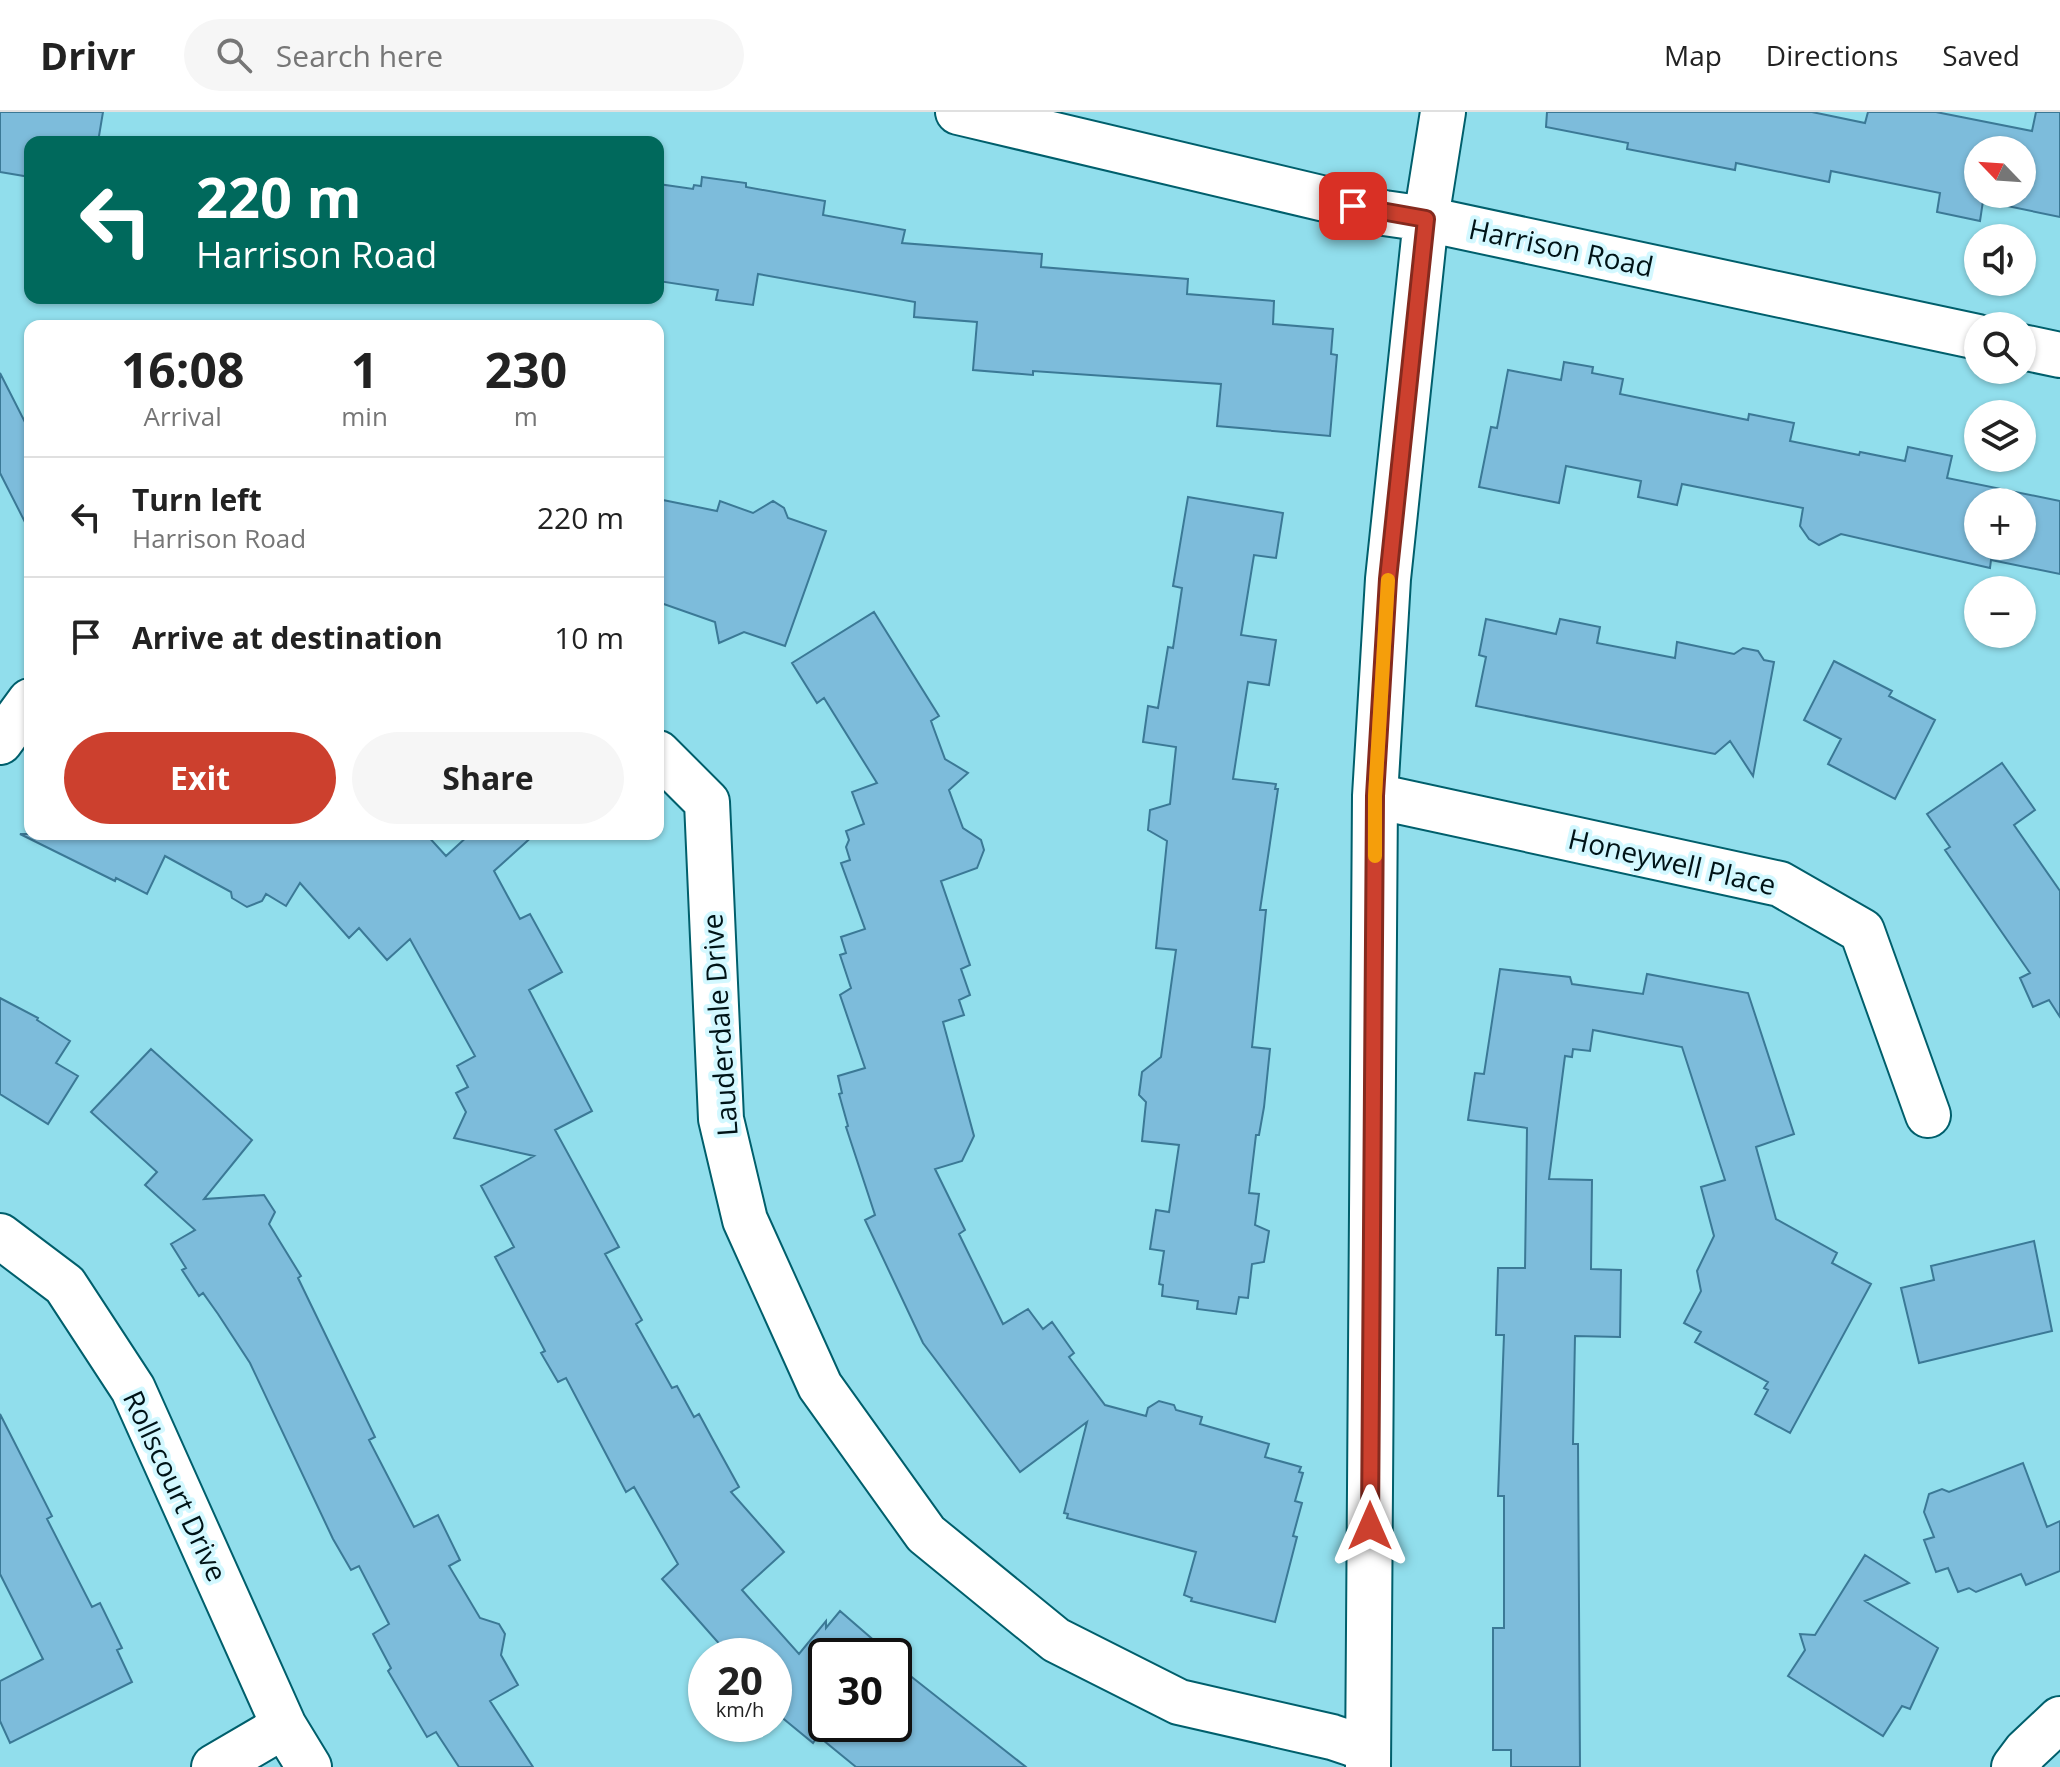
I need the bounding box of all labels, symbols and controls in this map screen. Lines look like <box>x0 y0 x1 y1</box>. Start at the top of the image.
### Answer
search box <box>184 19 744 91</box>
text: Drivr <box>40 29 136 81</box>
icon: search <box>212 33 256 77</box>
text: Search here <box>276 35 443 76</box>
text: Map <box>1664 36 1722 74</box>
text: Directions <box>1766 36 1898 74</box>
text: Saved <box>1942 36 2020 74</box>
north arrow <box>1964 136 2036 208</box>
map controls <box>1964 136 2036 648</box>
text: 220 m <box>196 158 362 234</box>
icon: left <box>64 168 168 272</box>
pin <box>1319 172 1387 240</box>
icon: arrive <box>1331 184 1375 228</box>
street label: Harrison Road <box>1466 209 1657 285</box>
button: sound <box>1964 224 2036 296</box>
text: Harrison Road <box>196 230 437 279</box>
button: search <box>1964 312 2036 384</box>
text: 16:08 <box>121 337 244 402</box>
text: 1 <box>351 337 378 402</box>
text: 230 <box>485 337 567 402</box>
text: Arrival <box>143 398 222 434</box>
text: min <box>341 398 388 434</box>
text: m <box>514 398 538 434</box>
button: layers <box>1964 400 2036 472</box>
text: Turn left <box>132 479 262 520</box>
button: + <box>1964 488 2036 560</box>
icon: left <box>64 495 108 539</box>
text: 220 m <box>537 497 624 538</box>
text: Harrison Road <box>132 520 306 556</box>
button: − <box>1964 576 2036 648</box>
icon: arrive <box>64 615 108 659</box>
text: Arrive at destination <box>132 617 443 658</box>
text: 10 m <box>554 617 624 658</box>
button: Exit <box>64 732 336 824</box>
button: Share <box>352 732 624 824</box>
street label: Honeywell Place <box>1565 819 1780 903</box>
street label: Lauderdale Drive <box>692 913 746 1138</box>
street label: Rollscourt Drive <box>115 1384 237 1587</box>
position arrow <box>1328 1484 1412 1568</box>
speed limit sign: 30 <box>808 1638 912 1742</box>
text: 20 <box>717 1652 763 1707</box>
text: km/h <box>716 1696 764 1723</box>

